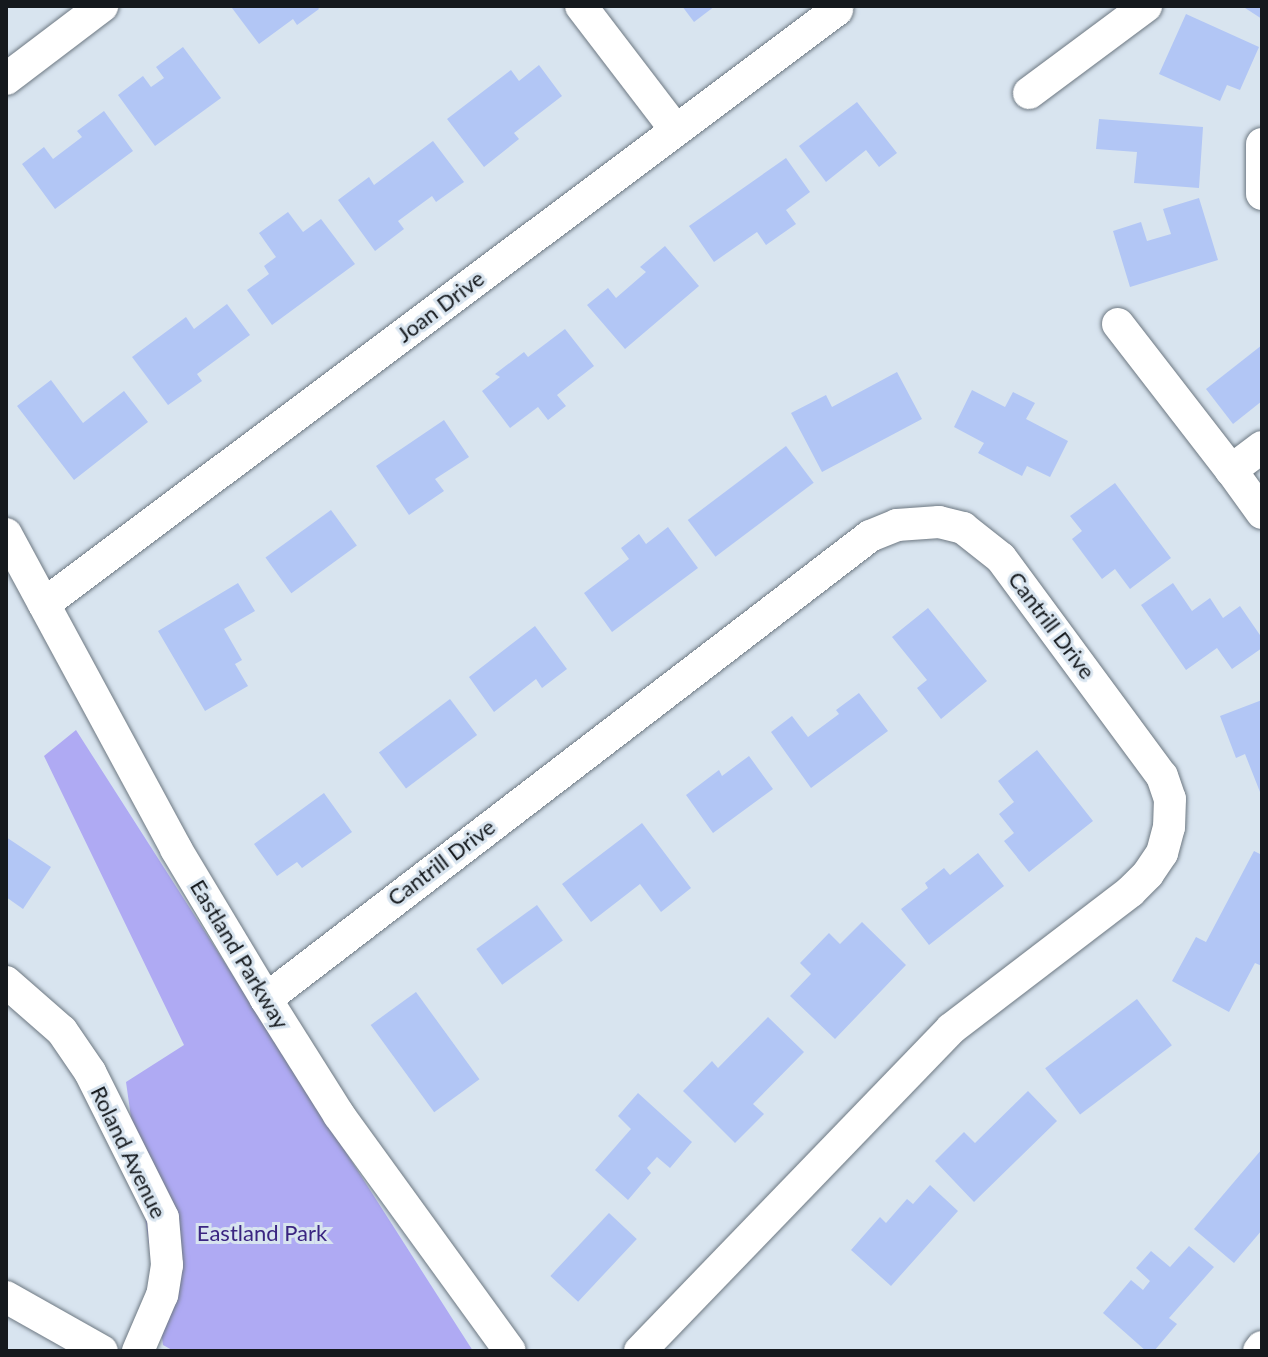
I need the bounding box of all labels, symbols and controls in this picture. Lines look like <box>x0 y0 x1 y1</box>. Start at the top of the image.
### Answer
street label: Joan Drive <box>391 265 489 347</box>
street label: Cantrill Drive <box>1003 566 1101 684</box>
street label: Cantrill Drive <box>382 813 500 911</box>
street label: Eastland Parkway <box>185 875 295 1033</box>
street label: Roland Avenue <box>85 1081 173 1223</box>
park label: Eastland Park <box>197 1220 327 1246</box>

